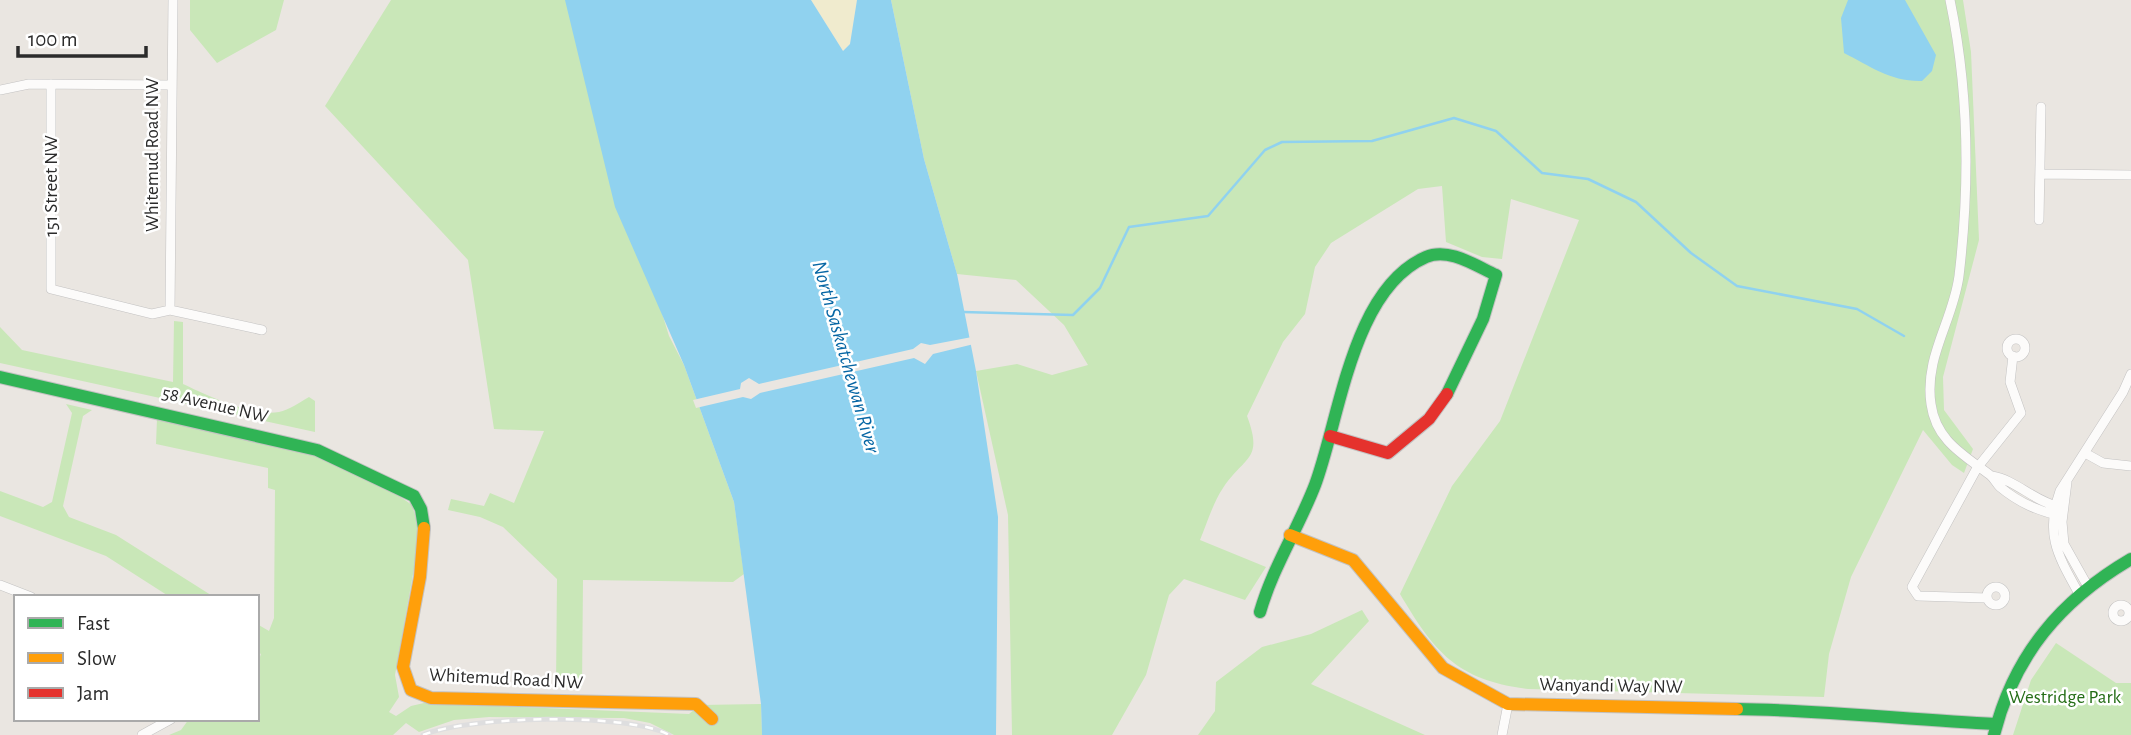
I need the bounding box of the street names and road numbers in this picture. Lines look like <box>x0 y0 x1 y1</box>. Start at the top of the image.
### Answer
street label: Whitemud Road NW <box>143 78 162 232</box>
street label: 151 Street NW <box>42 135 61 237</box>
street label: 58 Avenue NW <box>160 384 270 426</box>
street label: Whitemud Road NW <box>428 665 584 693</box>
street label: Wanyandi Way NW <box>1539 675 1683 697</box>

